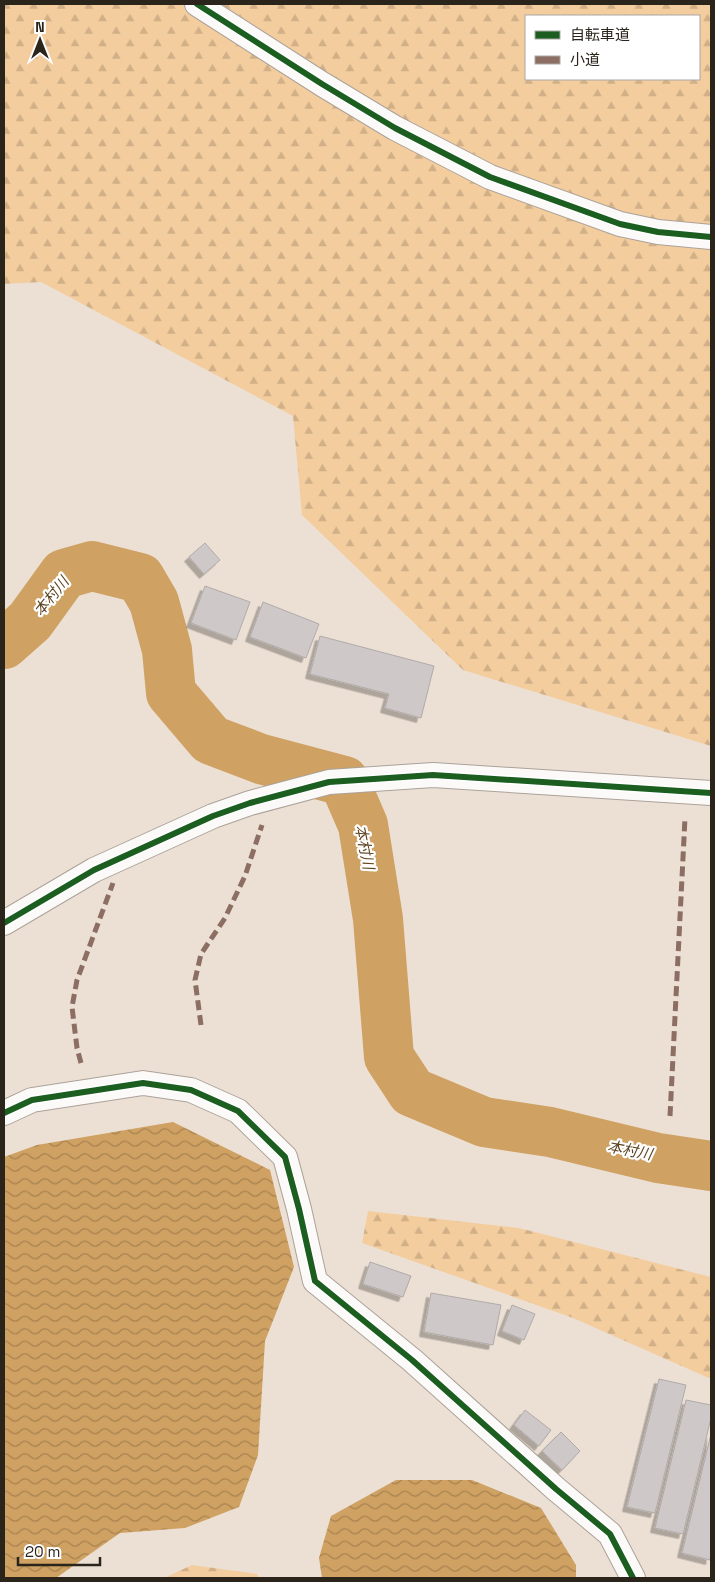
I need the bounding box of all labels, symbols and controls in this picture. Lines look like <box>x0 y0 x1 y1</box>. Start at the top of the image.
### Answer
north arrow <box>15 15 65 65</box>
legend <box>525 15 700 80</box>
text: N <box>35 18 45 36</box>
text: 自転車道 <box>570 25 630 44</box>
text: 小道 <box>570 50 600 69</box>
water label: 本村川 <box>29 571 74 619</box>
water label: 本村川 <box>351 823 379 873</box>
water label: 本村川 <box>606 1136 656 1164</box>
scale bar <box>18 1534 100 1566</box>
text: 20 m <box>25 1542 60 1561</box>

